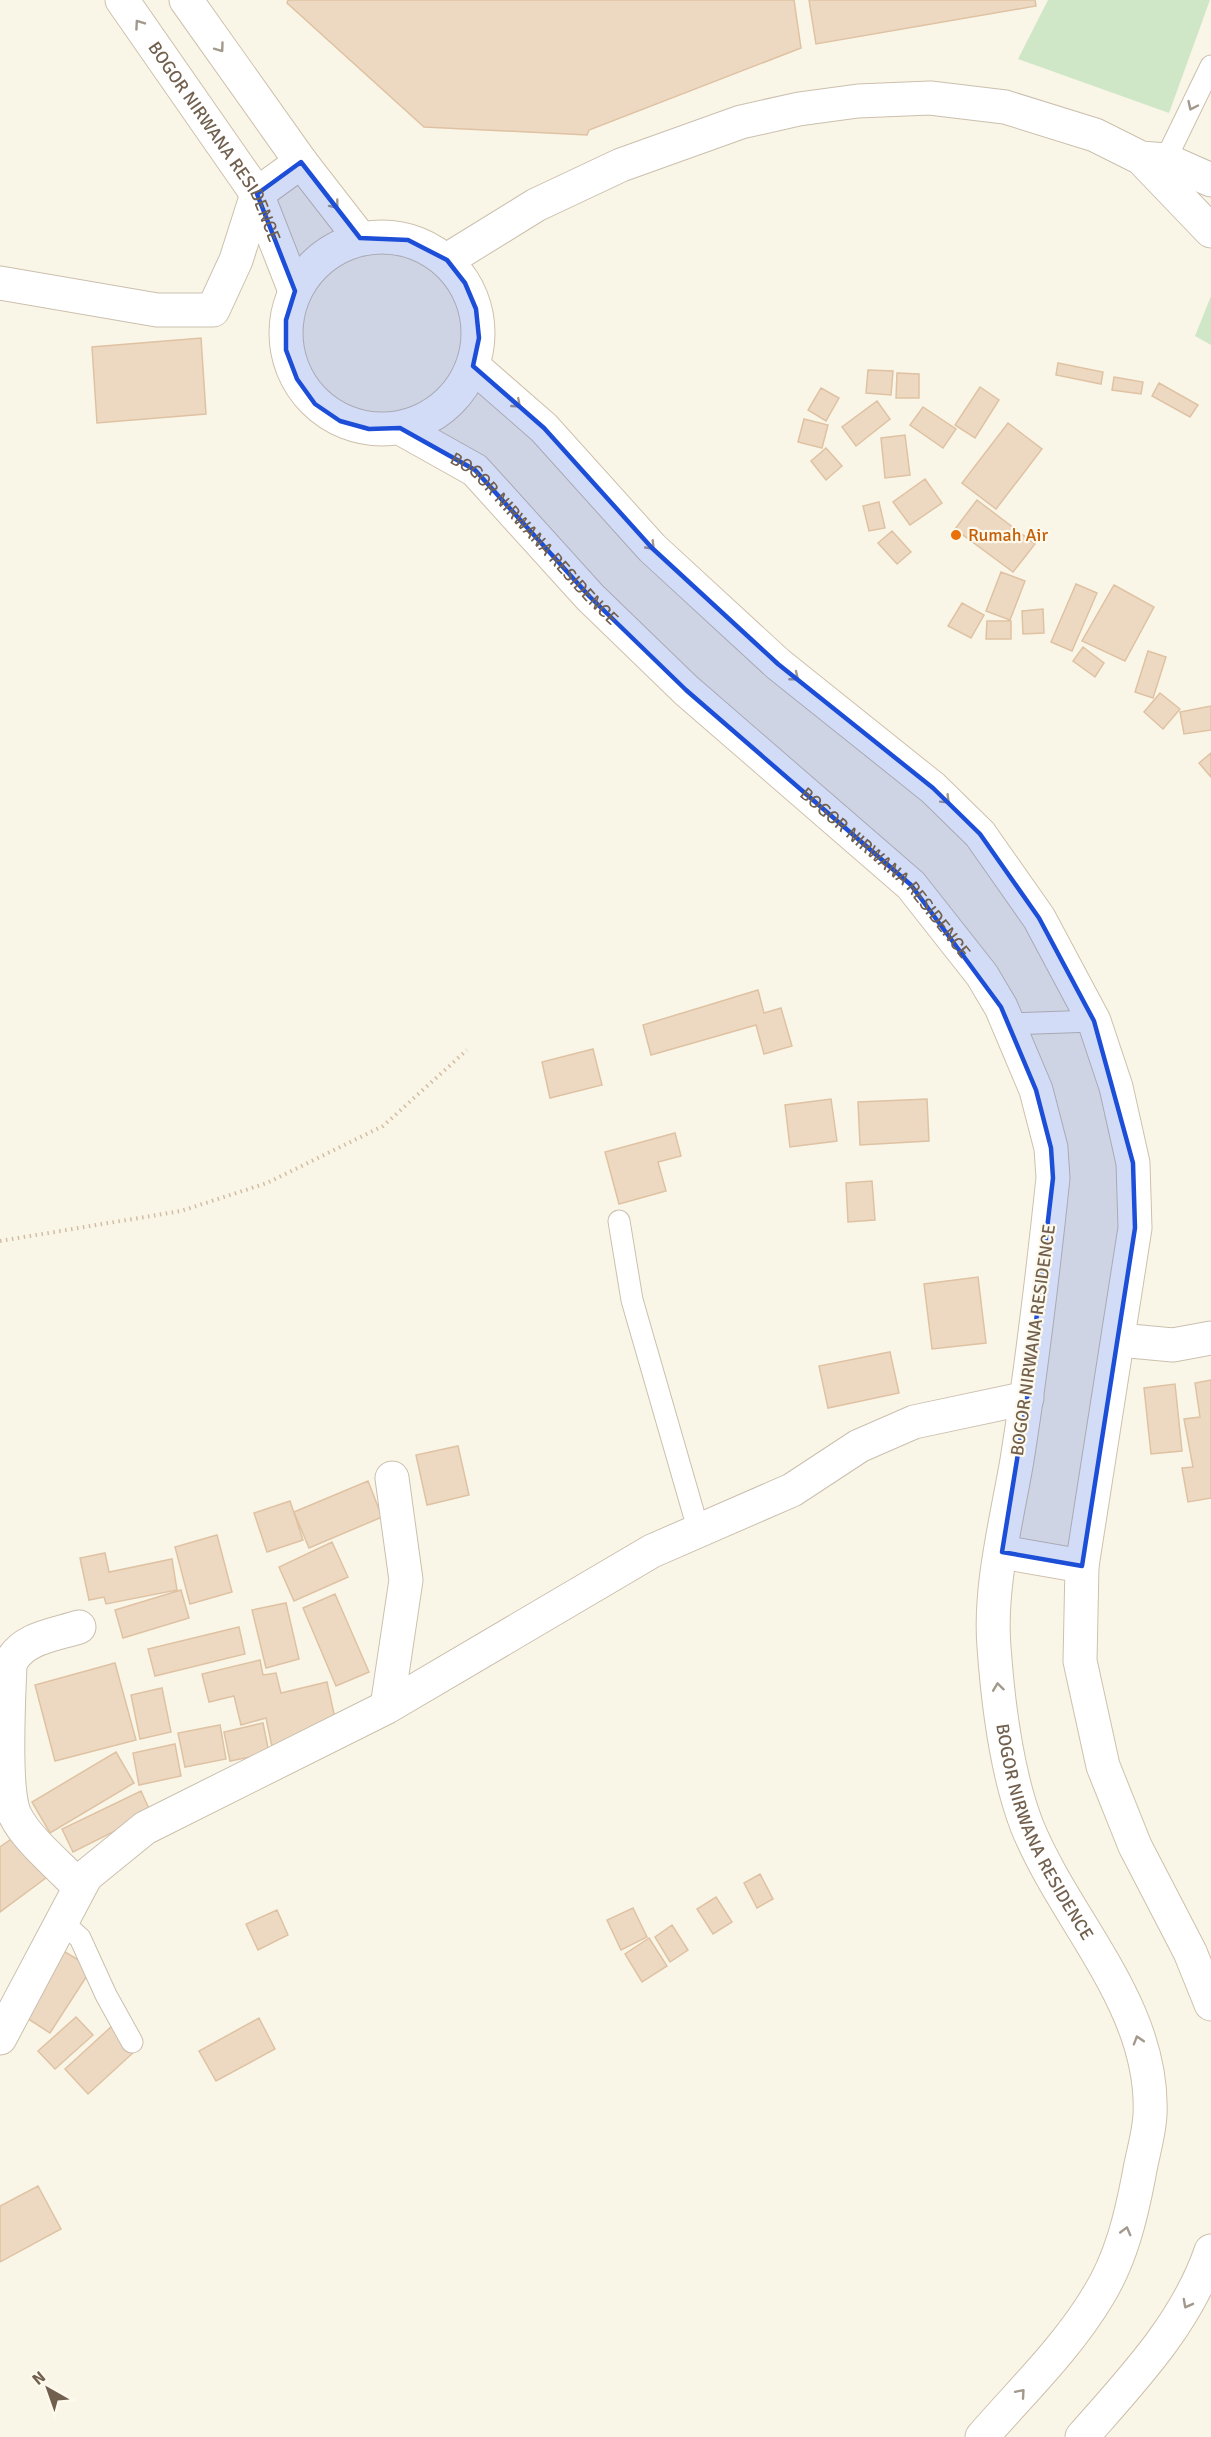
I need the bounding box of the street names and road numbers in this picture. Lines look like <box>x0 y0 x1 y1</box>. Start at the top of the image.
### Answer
street label: BOGOR NIRWANA RESIDENCE <box>143 37 286 245</box>
street label: BOGOR NIRWANA RESIDENCE <box>446 447 623 630</box>
street label: BOGOR NIRWANA RESIDENCE <box>795 783 975 963</box>
street label: BOGOR NIRWANA RESIDENCE <box>1006 1223 1060 1457</box>
street label: BOGOR NIRWANA RESIDENCE <box>991 1722 1098 1944</box>

